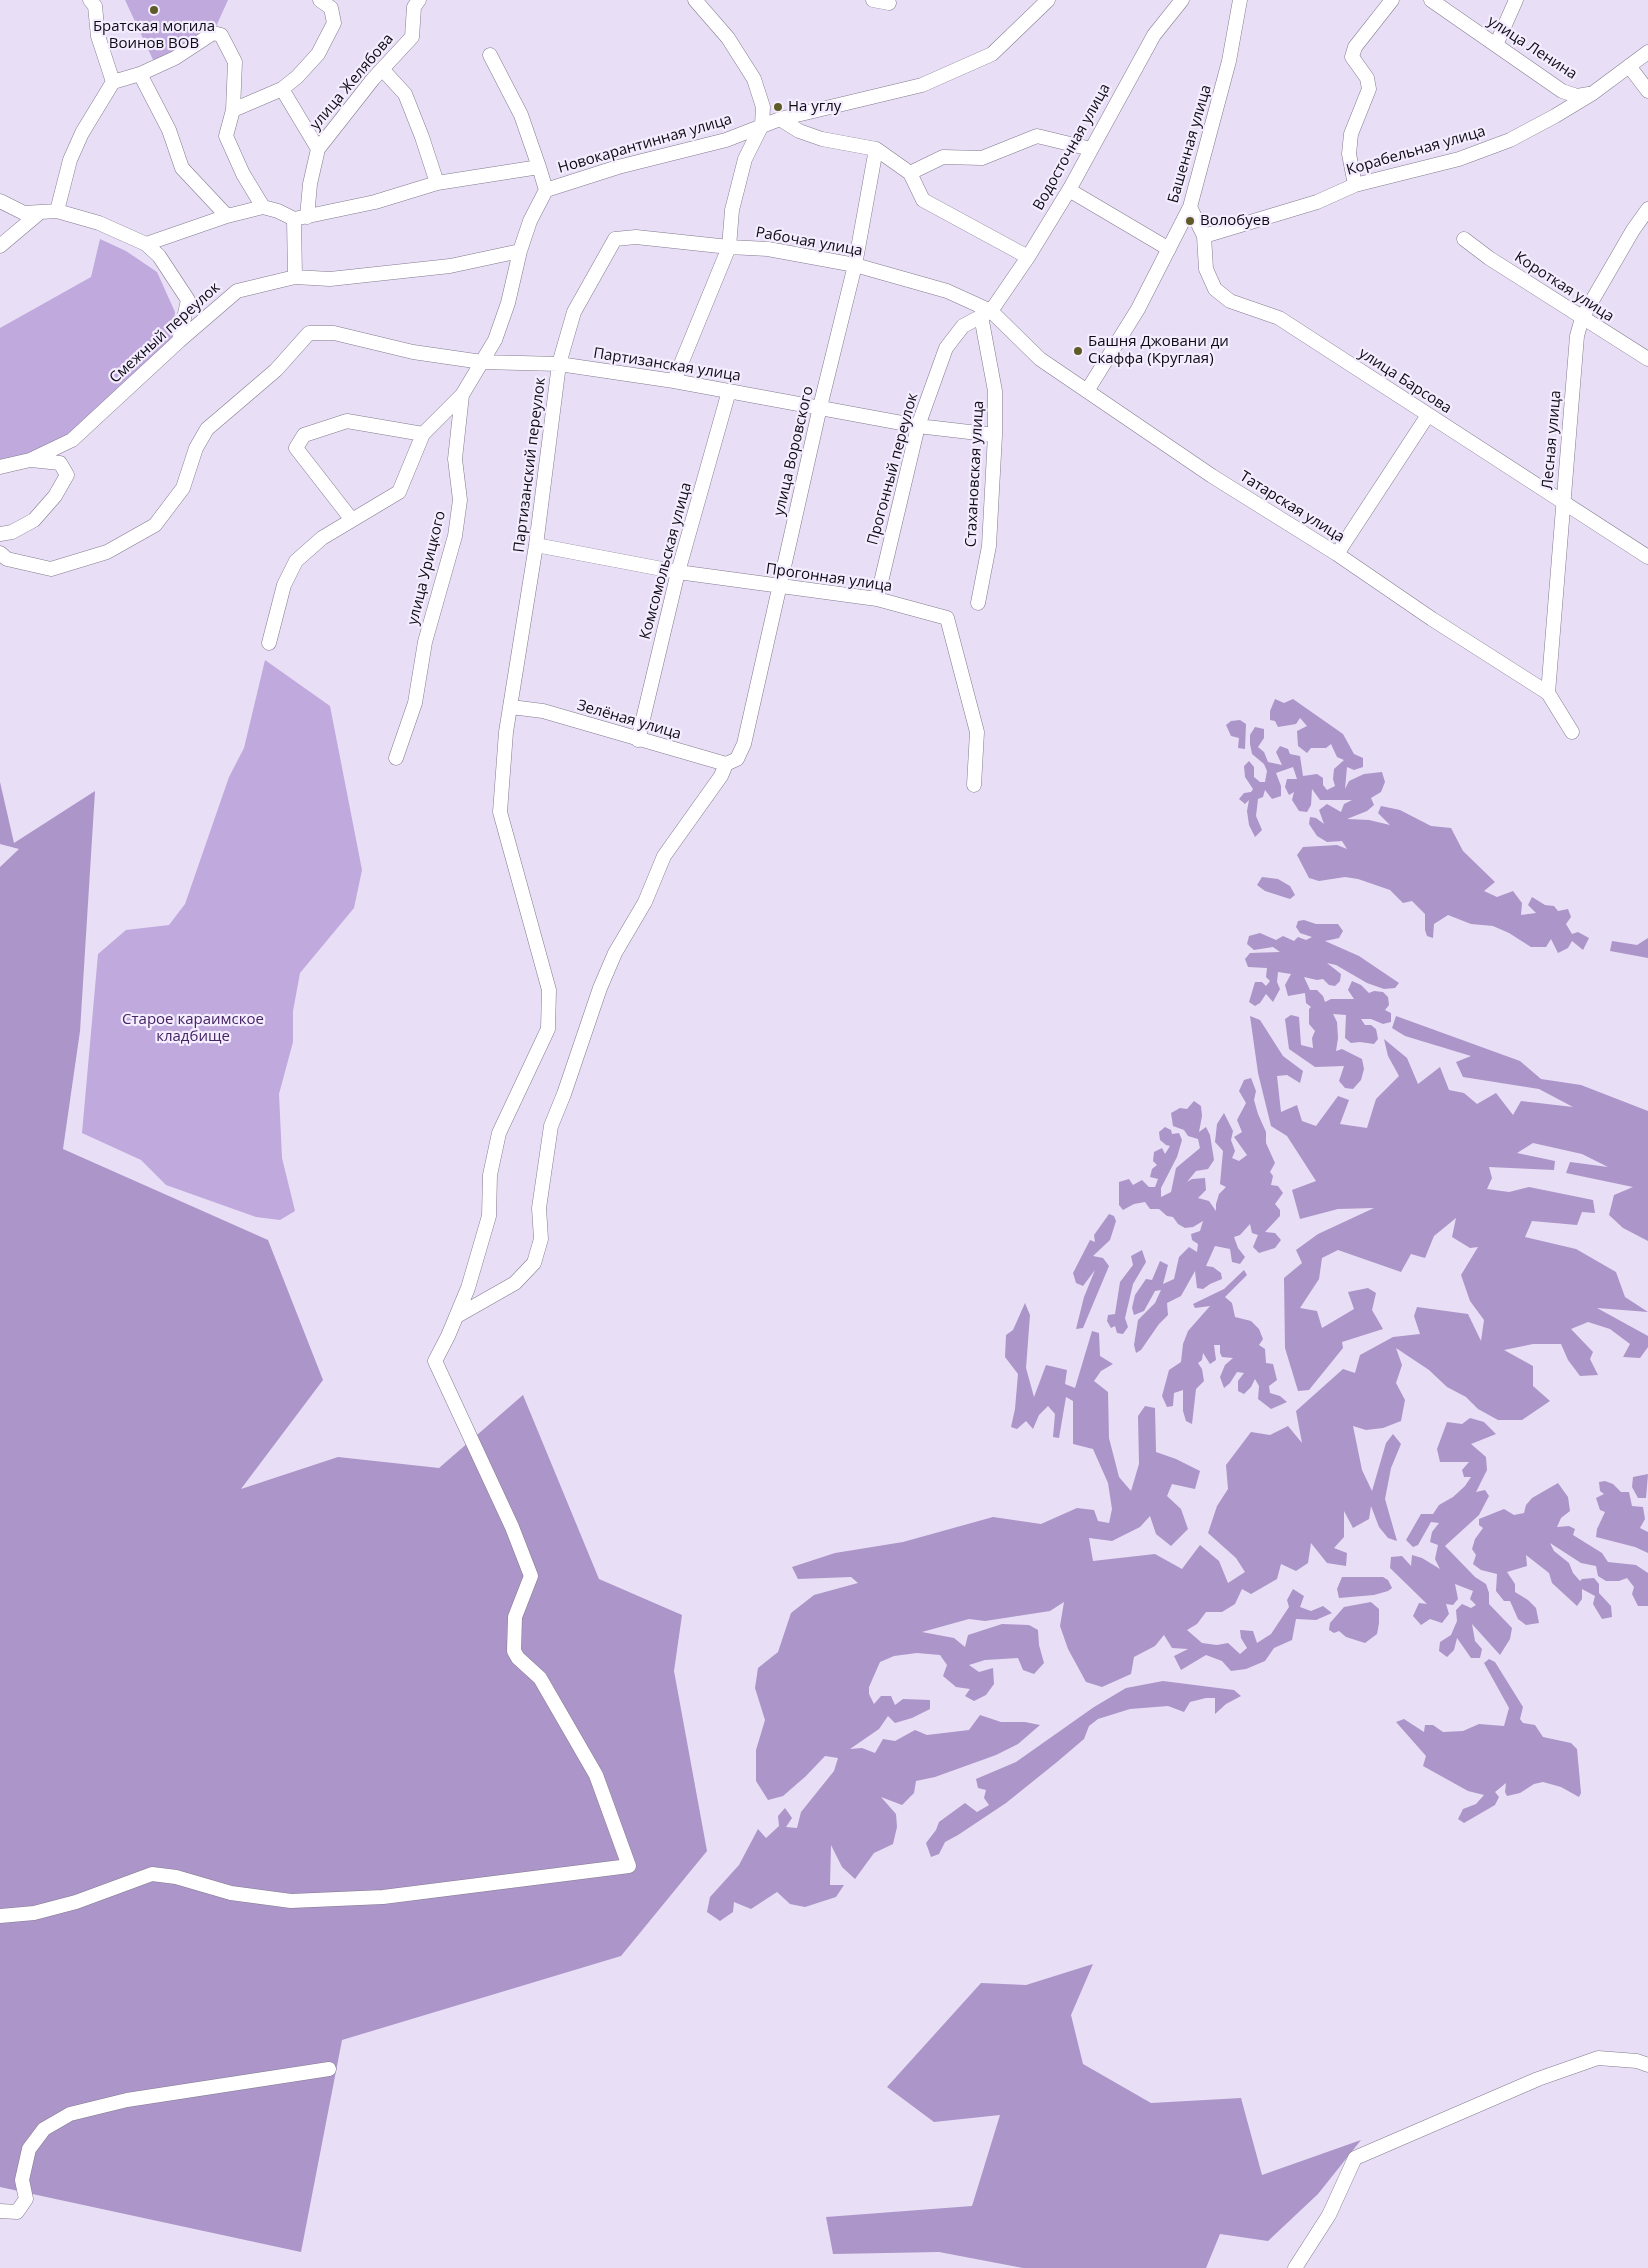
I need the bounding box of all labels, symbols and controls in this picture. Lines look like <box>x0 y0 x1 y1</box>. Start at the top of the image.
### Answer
marker: Братская могила Воинов ВОВ <box>148 4 160 16</box>
street label: улица Ленина <box>1484 12 1580 84</box>
place label: Братская могила Воинов ВОВ <box>93 18 215 53</box>
street label: улица Желябова <box>307 30 397 134</box>
street label: Водосточная улица <box>1030 80 1114 214</box>
street label: Башенная улица <box>1165 83 1215 205</box>
place label: На углу <box>788 98 841 116</box>
marker: На углу <box>772 101 784 113</box>
street label: Новокарантинная улица <box>556 111 734 177</box>
street label: Корабельная улица <box>1344 123 1488 179</box>
place label: Волобуев <box>1200 212 1270 230</box>
marker: Волобуев <box>1184 215 1196 227</box>
street label: Рабочая улица <box>754 224 864 260</box>
street label: Короткая улица <box>1511 248 1617 326</box>
street label: Смежный переулок <box>106 279 224 387</box>
place label: Башня Джовани ди Скаффа (Круглая) <box>1088 333 1229 368</box>
street label: Партизанская улица <box>592 344 742 386</box>
street label: улица Барсова <box>1355 344 1455 418</box>
marker: Башня Джовани ди Скаффа (Круглая) <box>1072 345 1084 357</box>
street label: Партизанский переулок <box>510 376 550 554</box>
street label: улица Воровского <box>770 385 818 517</box>
street label: Лесная улица <box>1539 390 1565 490</box>
street label: Прогонный переулок <box>864 391 922 547</box>
street label: Стахановская улица <box>962 400 988 548</box>
street label: Татарская улица <box>1236 468 1348 546</box>
street label: Комсомольская улица <box>636 481 696 641</box>
street label: улица Урицкого <box>404 509 450 627</box>
street label: Прогонная улица <box>765 560 893 596</box>
street label: Зелёная улица <box>575 697 683 743</box>
park label: Старое караимское кладбище <box>122 1011 264 1046</box>

